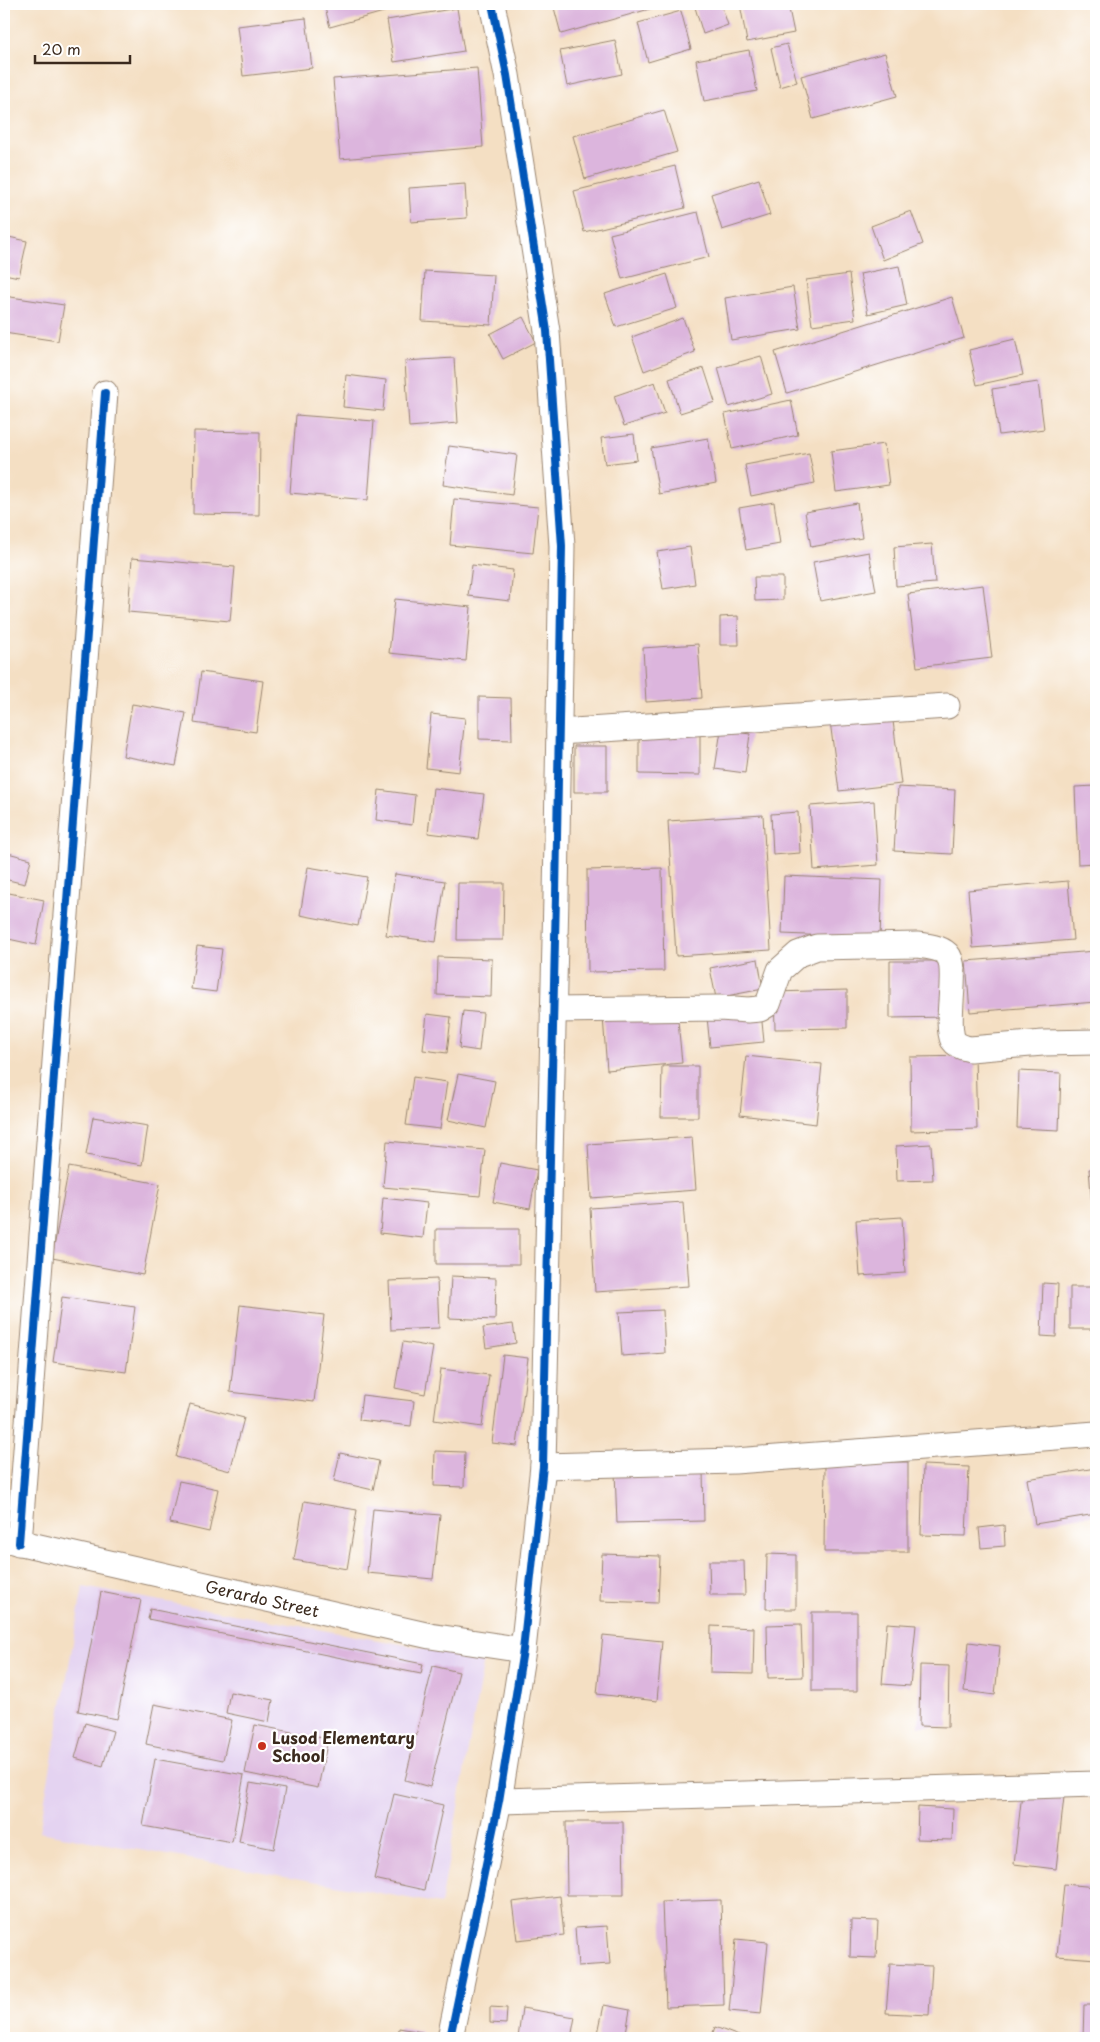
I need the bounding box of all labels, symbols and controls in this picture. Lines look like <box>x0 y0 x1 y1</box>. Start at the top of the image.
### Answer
scale bar <box>35 32 130 64</box>
text: 20 m <box>42 37 81 60</box>
street label: Gerardo Street <box>203 1573 322 1623</box>
place label: Lusod Elementary School <box>272 1725 415 1767</box>
marker: Lusod Elementary School <box>256 1740 268 1752</box>

